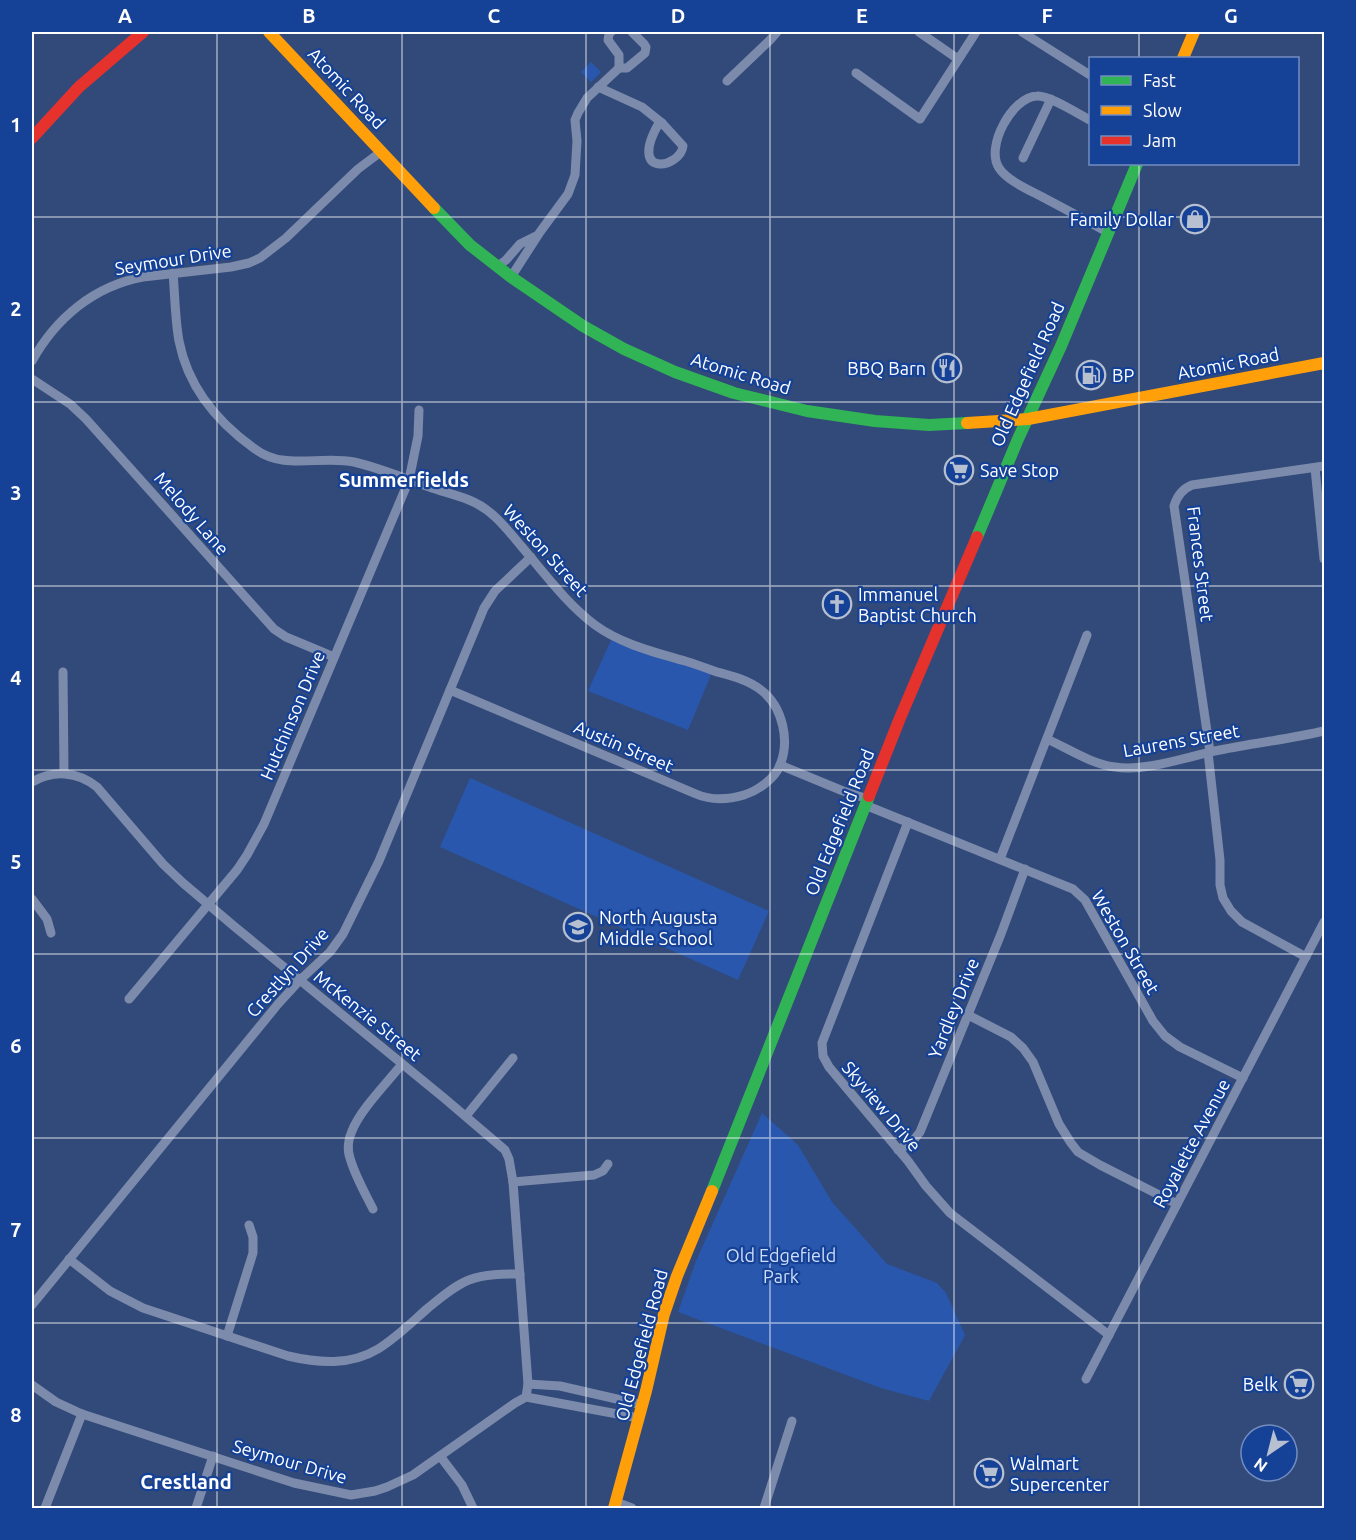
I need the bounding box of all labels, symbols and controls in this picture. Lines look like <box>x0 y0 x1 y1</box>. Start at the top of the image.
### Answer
text: A <box>118 4 132 27</box>
text: B <box>302 4 316 27</box>
text: C <box>488 4 501 27</box>
text: D <box>671 4 685 27</box>
text: E <box>856 4 868 27</box>
text: F <box>1041 4 1053 27</box>
text: G <box>1224 4 1238 27</box>
street label: Atomic Road <box>305 43 389 133</box>
legend <box>1089 57 1299 165</box>
text: Fast <box>1143 70 1176 90</box>
text: Slow <box>1143 100 1182 120</box>
text: 1 <box>10 113 22 136</box>
text: Jam <box>1143 130 1177 150</box>
shop icon: Family Dollar <box>1179 203 1211 235</box>
place label: Family Dollar <box>1070 209 1174 229</box>
street label: Seymour Drive <box>113 240 233 278</box>
text: 2 <box>10 297 22 320</box>
street label: Old Edgefield Road <box>986 299 1068 449</box>
street label: Atomic Road <box>1175 343 1281 383</box>
street label: Atomic Road <box>689 348 793 398</box>
restaurant icon: BBQ Barn <box>931 352 963 384</box>
place label: BBQ Barn <box>847 358 926 379</box>
fuel station icon: BP <box>1075 359 1107 391</box>
place label: BP <box>1112 365 1134 385</box>
supermarket icon: Save Stop <box>943 454 975 486</box>
place label: Save Stop <box>980 460 1059 480</box>
street label: Melody Lane <box>151 468 233 558</box>
district label: Summerfields <box>339 468 469 491</box>
text: 3 <box>10 481 22 504</box>
street label: Weston Street <box>500 500 592 600</box>
street label: Frances Street <box>1184 505 1218 623</box>
place label: Immanuel Baptist Church <box>858 584 977 625</box>
church icon: Immanuel Baptist Church <box>821 588 853 620</box>
street label: Hutchinson Drive <box>256 647 328 783</box>
text: 4 <box>10 666 22 689</box>
street label: Austin Street <box>571 716 677 776</box>
street label: Laurens Street <box>1121 720 1241 760</box>
street label: Old Edgefield Road <box>800 746 878 898</box>
text: 5 <box>10 850 22 873</box>
street label: Weston Street <box>1088 887 1164 997</box>
place label: North Augusta Middle School <box>599 907 717 948</box>
school or university icon: North Augusta Middle School <box>562 911 594 943</box>
street label: Crestlyn Drive <box>242 923 332 1021</box>
street label: Yardley Drive <box>924 955 982 1061</box>
street label: McKenzie Street <box>310 966 426 1064</box>
text: 6 <box>10 1034 22 1057</box>
street label: Skyview Drive <box>839 1057 925 1155</box>
street label: Royalette Avenue <box>1149 1075 1233 1211</box>
text: 7 <box>10 1218 22 1241</box>
park label: Old Edgefield Park <box>726 1245 836 1286</box>
street label: Old Edgefield Road <box>611 1267 671 1423</box>
supermarket icon: Belk <box>1283 1368 1315 1400</box>
place label: Belk <box>1243 1374 1278 1394</box>
text: 8 <box>10 1403 22 1426</box>
north arrow <box>1239 1423 1299 1483</box>
street label: Seymour Drive <box>231 1435 349 1487</box>
place label: Walmart Supercenter <box>1010 1453 1109 1494</box>
text: N <box>1250 1454 1270 1476</box>
supermarket icon: Walmart Supercenter <box>973 1457 1005 1489</box>
district label: Crestland <box>140 1470 232 1493</box>

